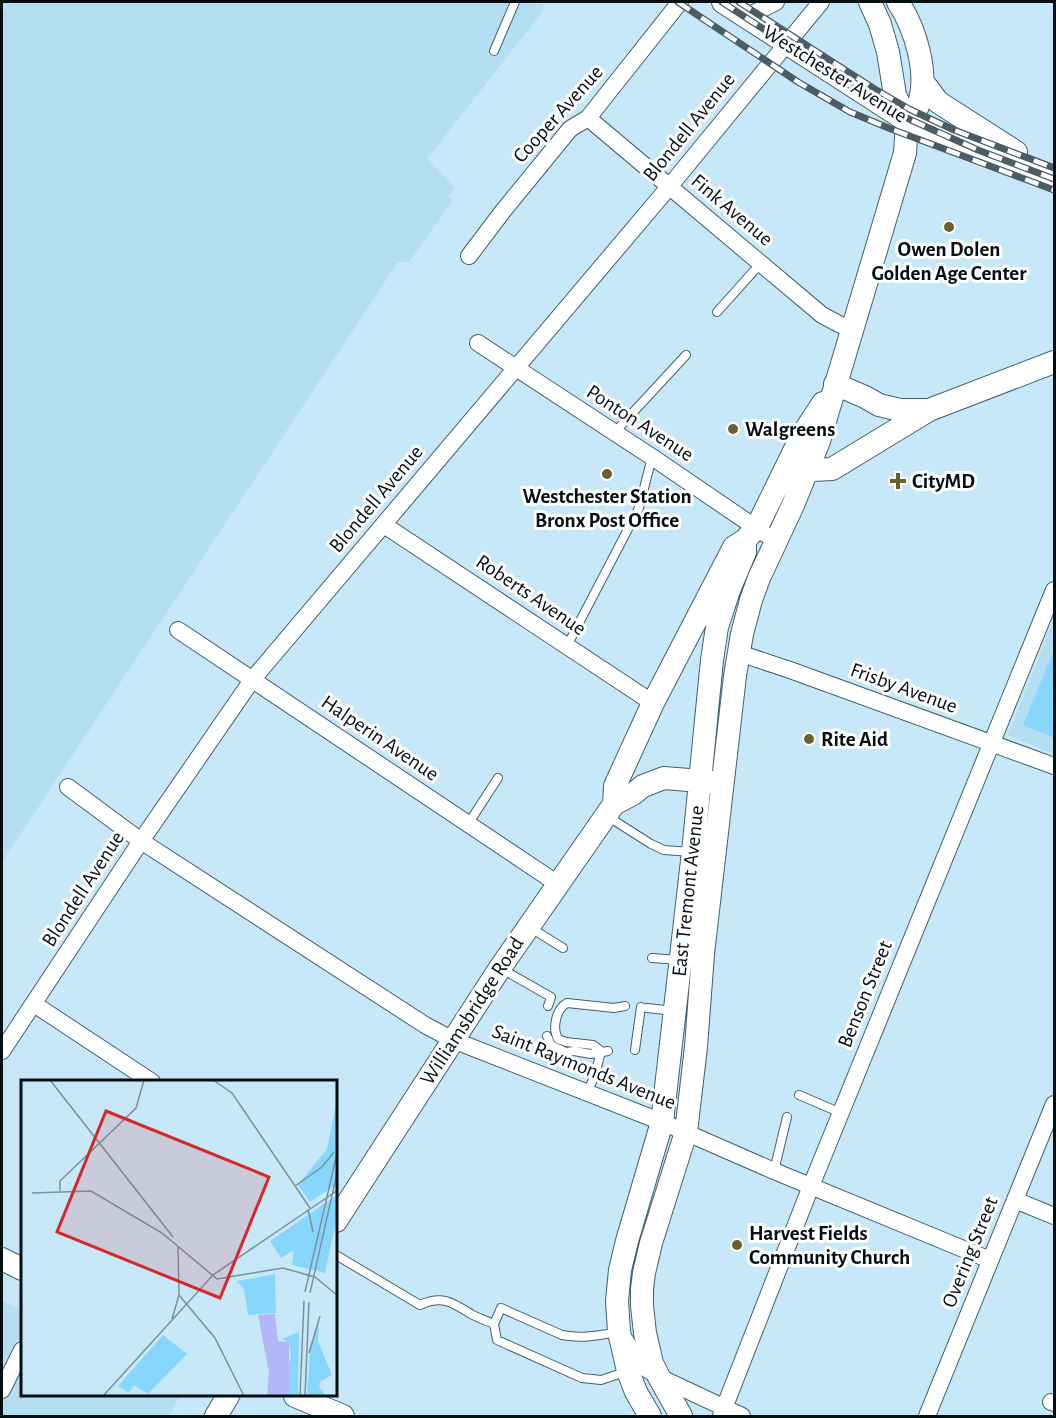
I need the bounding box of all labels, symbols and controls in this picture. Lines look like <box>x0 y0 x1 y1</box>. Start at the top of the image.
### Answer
street label: Westchester Avenue <box>759 21 911 127</box>
street label: Cooper Avenue <box>509 61 607 167</box>
street label: Blondell Avenue <box>639 69 739 185</box>
street label: Fink Avenue <box>687 170 777 250</box>
marker: Owen Dolen Golden Age Center <box>942 220 956 234</box>
place label: Owen Dolen Golden Age Center <box>871 239 1027 284</box>
street label: Ponton Avenue <box>583 381 697 465</box>
place label: Walgreens <box>745 419 835 440</box>
marker: Walgreens <box>726 422 740 436</box>
street label: Blondell Avenue <box>325 441 427 557</box>
marker: Westchester Station Bronx Post Office <box>600 467 614 481</box>
place label: CityMD <box>912 471 975 492</box>
marker: CityMD <box>889 472 907 490</box>
place label: Westchester Station Bronx Post Office <box>522 486 692 531</box>
street label: Roberts Avenue <box>472 551 590 639</box>
street label: Frisby Avenue <box>848 659 960 717</box>
street label: Halperin Avenue <box>318 691 442 785</box>
place label: Rite Aid <box>821 729 888 750</box>
marker: Rite Aid <box>802 732 816 746</box>
street label: East Tremont Avenue <box>669 804 707 978</box>
street label: Blondell Avenue <box>38 828 128 950</box>
street label: Williamsbridge Road <box>416 933 528 1089</box>
street label: Benson Street <box>834 937 896 1050</box>
street label: Saint Raymonds Avenue <box>489 1021 679 1113</box>
inset map <box>21 1080 338 1397</box>
street label: Overing Street <box>938 1193 1002 1310</box>
place label: Harvest Fields Community Church <box>749 1223 910 1268</box>
marker: Harvest Fields Community Church <box>730 1238 744 1252</box>

